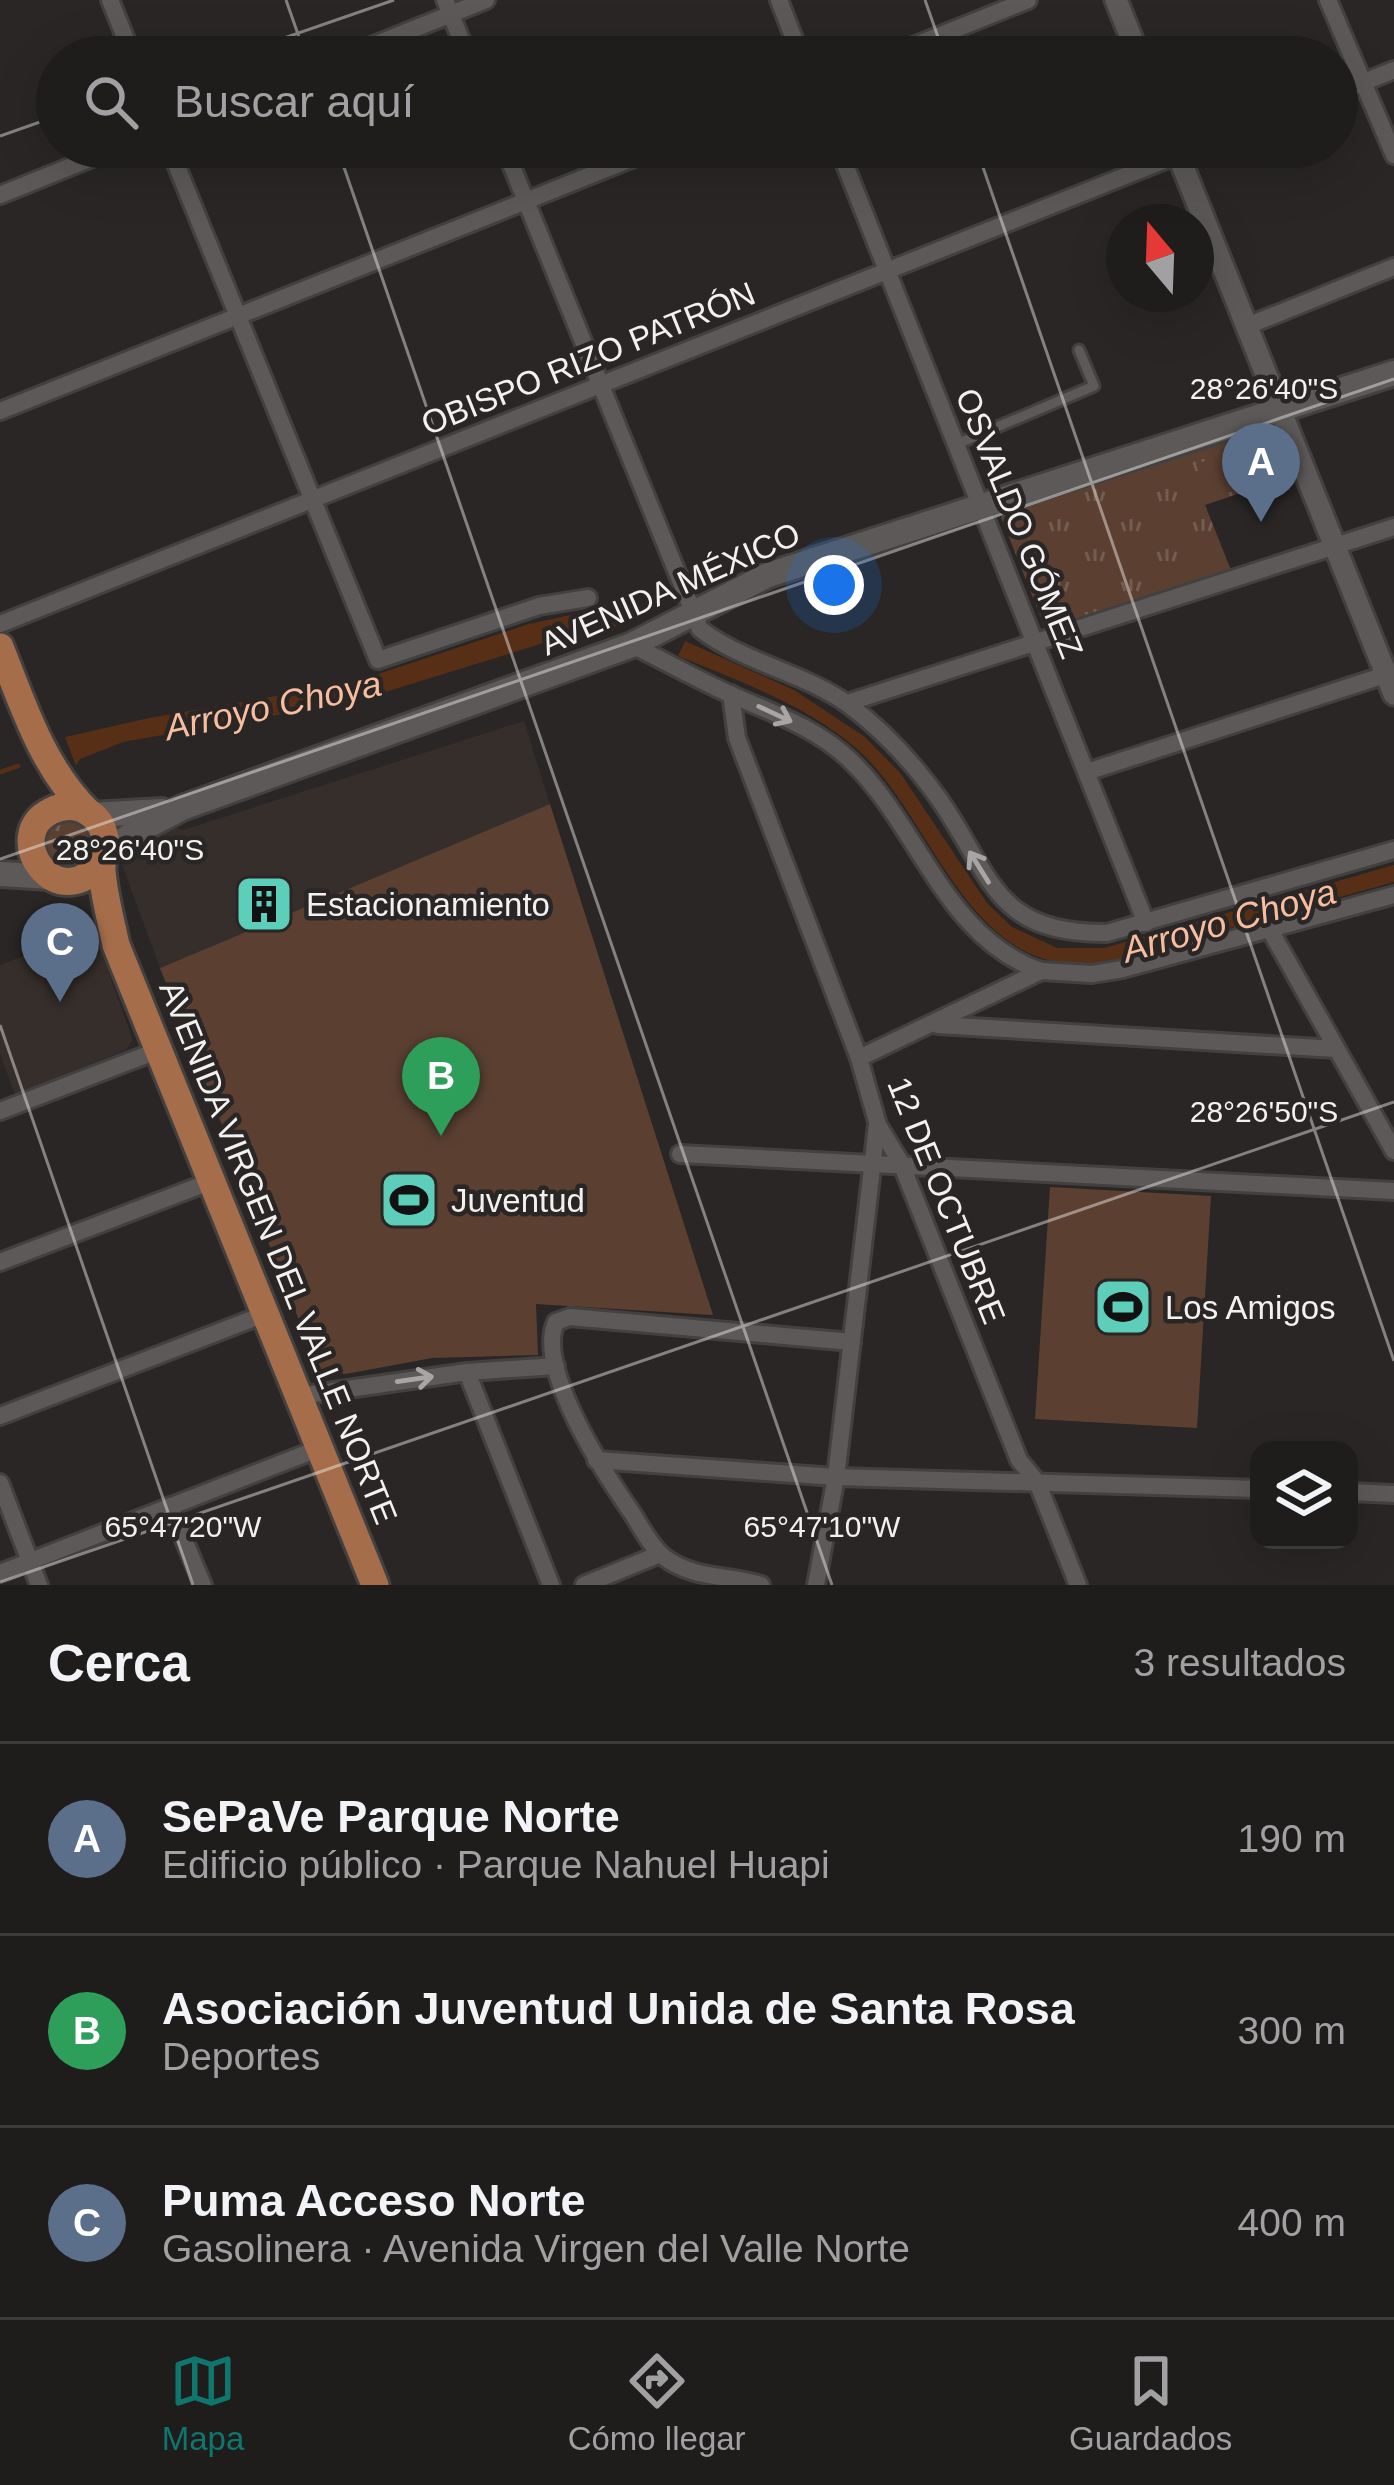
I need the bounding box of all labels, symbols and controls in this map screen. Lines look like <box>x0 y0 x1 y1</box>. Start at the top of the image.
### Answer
search box <box>36 36 1358 168</box>
icon: search <box>78 69 144 135</box>
text: Buscar aquí <box>174 76 414 127</box>
north arrow <box>1106 204 1214 312</box>
street label: OBISPO RIZO PATRÓN <box>416 275 760 442</box>
text: 28°26'40"S <box>1190 372 1338 405</box>
street label: OSVALDO GÓMEZ <box>949 383 1090 663</box>
pin: A <box>1222 423 1300 522</box>
street label: AVENIDA MÉXICO <box>535 515 806 662</box>
your location <box>804 555 864 615</box>
water label: Arroyo Choya <box>159 663 385 749</box>
one-way arrow <box>756 704 792 726</box>
text: 28°26'40"S <box>56 833 204 866</box>
one-way arrow <box>967 851 991 885</box>
water label: Arroyo Choya <box>1116 870 1341 971</box>
building icon: Estacionamiento <box>233 873 295 935</box>
place label: Estacionamiento <box>306 886 550 923</box>
pin: C <box>21 903 99 1002</box>
street label: AVENIDA VIRGEN DEL VALLE NORTE <box>152 975 405 1529</box>
pin: B <box>402 1037 480 1136</box>
street label: 12 DE OCTUBRE <box>880 1072 1013 1329</box>
text: 28°26'50"S <box>1190 1095 1338 1128</box>
sports icon: Juventud <box>378 1169 440 1231</box>
place label: Juventud <box>451 1182 585 1219</box>
sports icon: Los Amigos <box>1092 1276 1154 1338</box>
place label: Los Amigos <box>1165 1289 1336 1326</box>
one-way arrow <box>394 1368 433 1390</box>
map controls <box>1250 1441 1358 1549</box>
button: layers <box>1250 1441 1358 1549</box>
text: 65°47'20"W <box>105 1510 262 1543</box>
text: 65°47'10"W <box>744 1510 901 1543</box>
text: Cerca <box>48 1635 190 1692</box>
text: 3 resultados <box>1134 1641 1346 1684</box>
text: SePaVe Parque Norte <box>162 1791 620 1842</box>
text: A <box>73 1817 101 1860</box>
text: 190 m <box>1238 1817 1346 1860</box>
text: Edificio público · Parque Nahuel Huapi <box>162 1843 830 1886</box>
text: Asociación Juventud Unida de Santa Rosa <box>162 1983 1075 2034</box>
text: B <box>73 2009 101 2052</box>
text: 300 m <box>1238 2009 1346 2052</box>
text: Deportes <box>162 2035 320 2078</box>
text: Puma Acceso Norte <box>162 2175 585 2226</box>
text: C <box>73 2201 101 2244</box>
text: 400 m <box>1238 2201 1346 2244</box>
text: Gasolinera · Avenida Virgen del Valle Norte <box>162 2227 910 2270</box>
tab: Mapa <box>162 2348 244 2458</box>
tab: Cómo llegar <box>568 2348 746 2458</box>
tab: Guardados <box>1069 2348 1232 2458</box>

